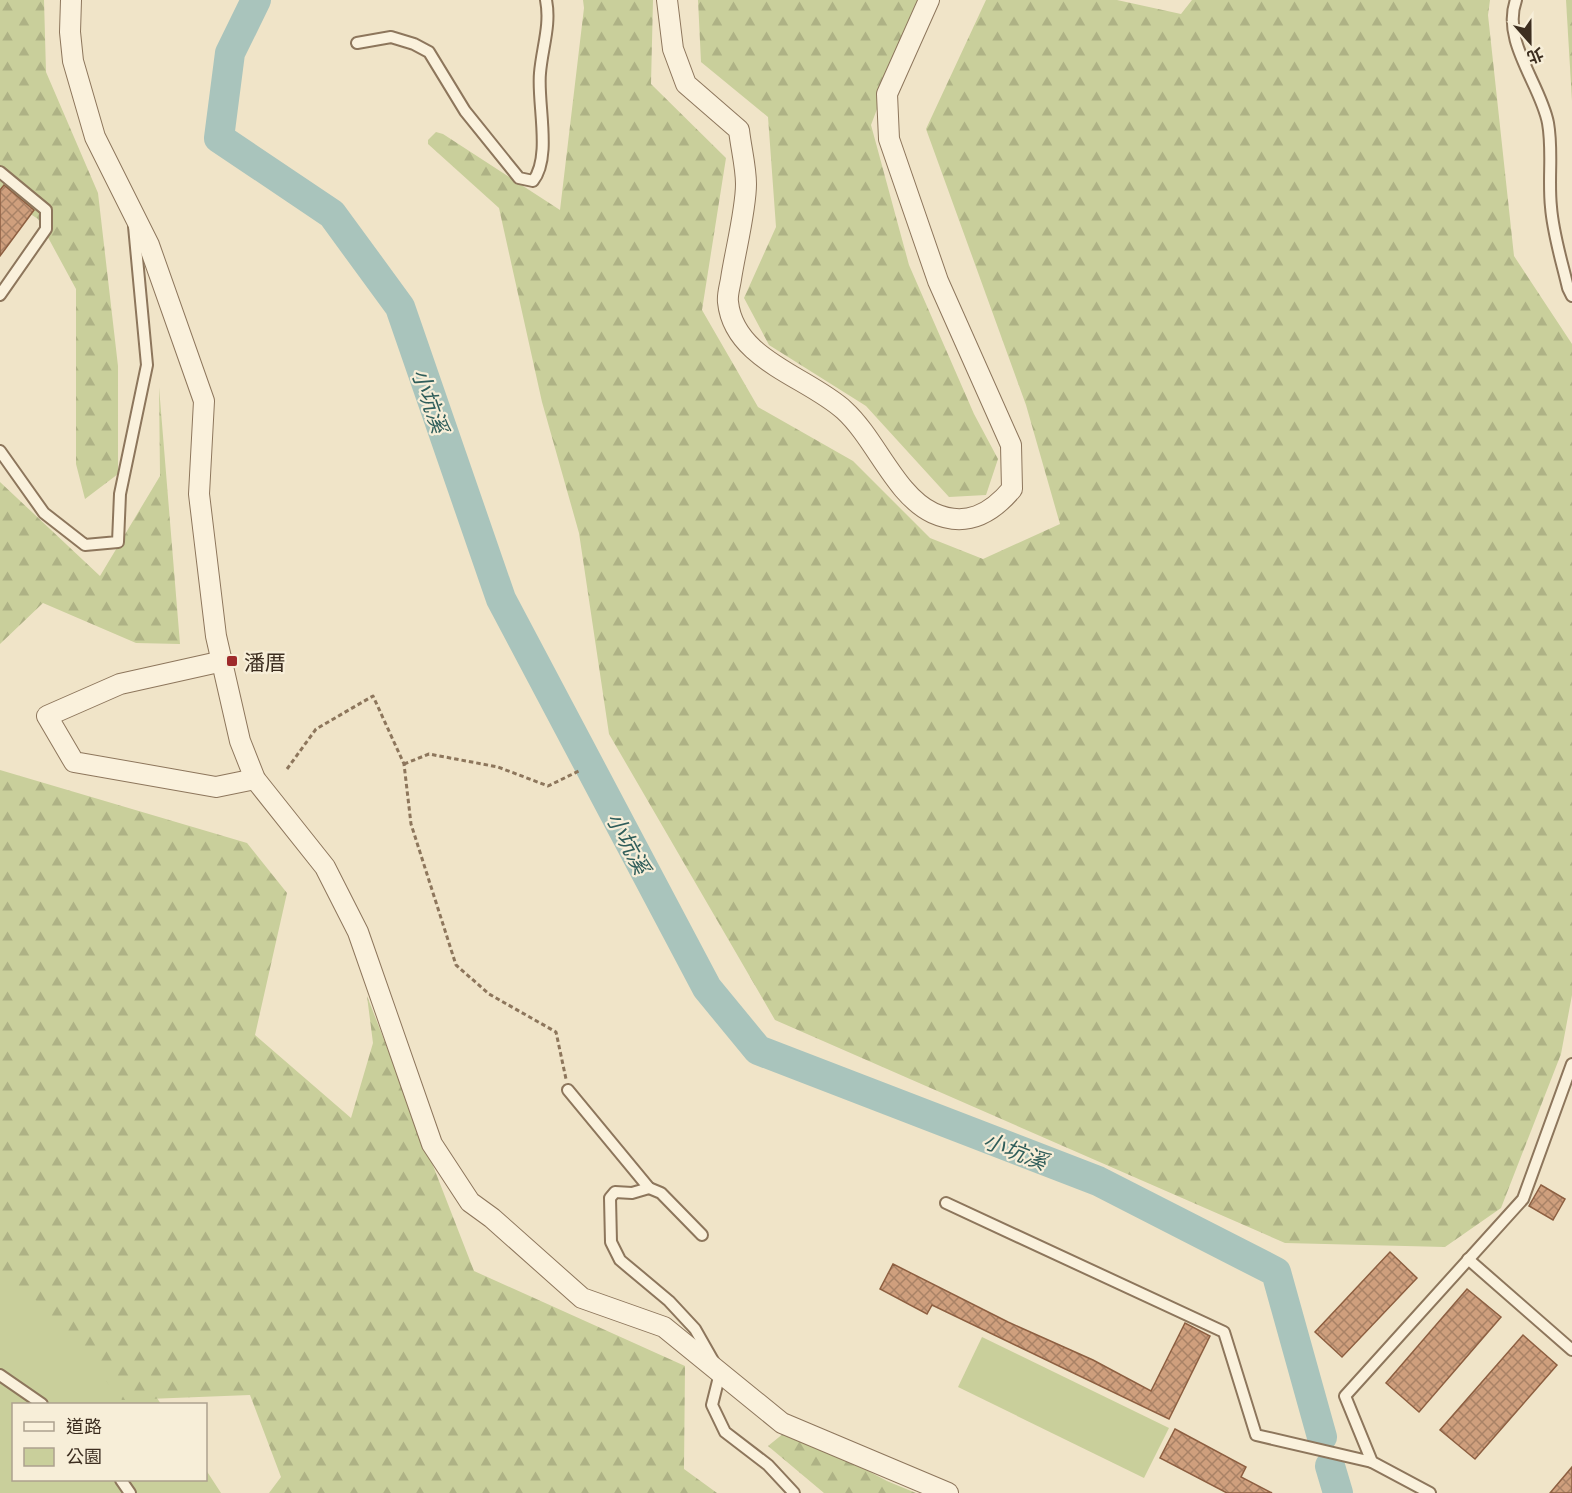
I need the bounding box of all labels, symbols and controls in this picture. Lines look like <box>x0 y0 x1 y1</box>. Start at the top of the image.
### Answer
north arrow <box>1500 12 1560 72</box>
text: 北 <box>1524 43 1548 71</box>
water label: 小坑溪 <box>406 364 459 439</box>
place label: 潘厝 <box>244 646 286 676</box>
marker: 潘厝 <box>225 654 239 668</box>
water label: 小坑溪 <box>600 805 661 881</box>
water label: 小坑溪 <box>979 1122 1055 1177</box>
legend <box>12 1403 207 1481</box>
text: 道路 <box>66 1412 102 1438</box>
text: 公園 <box>66 1442 102 1468</box>

